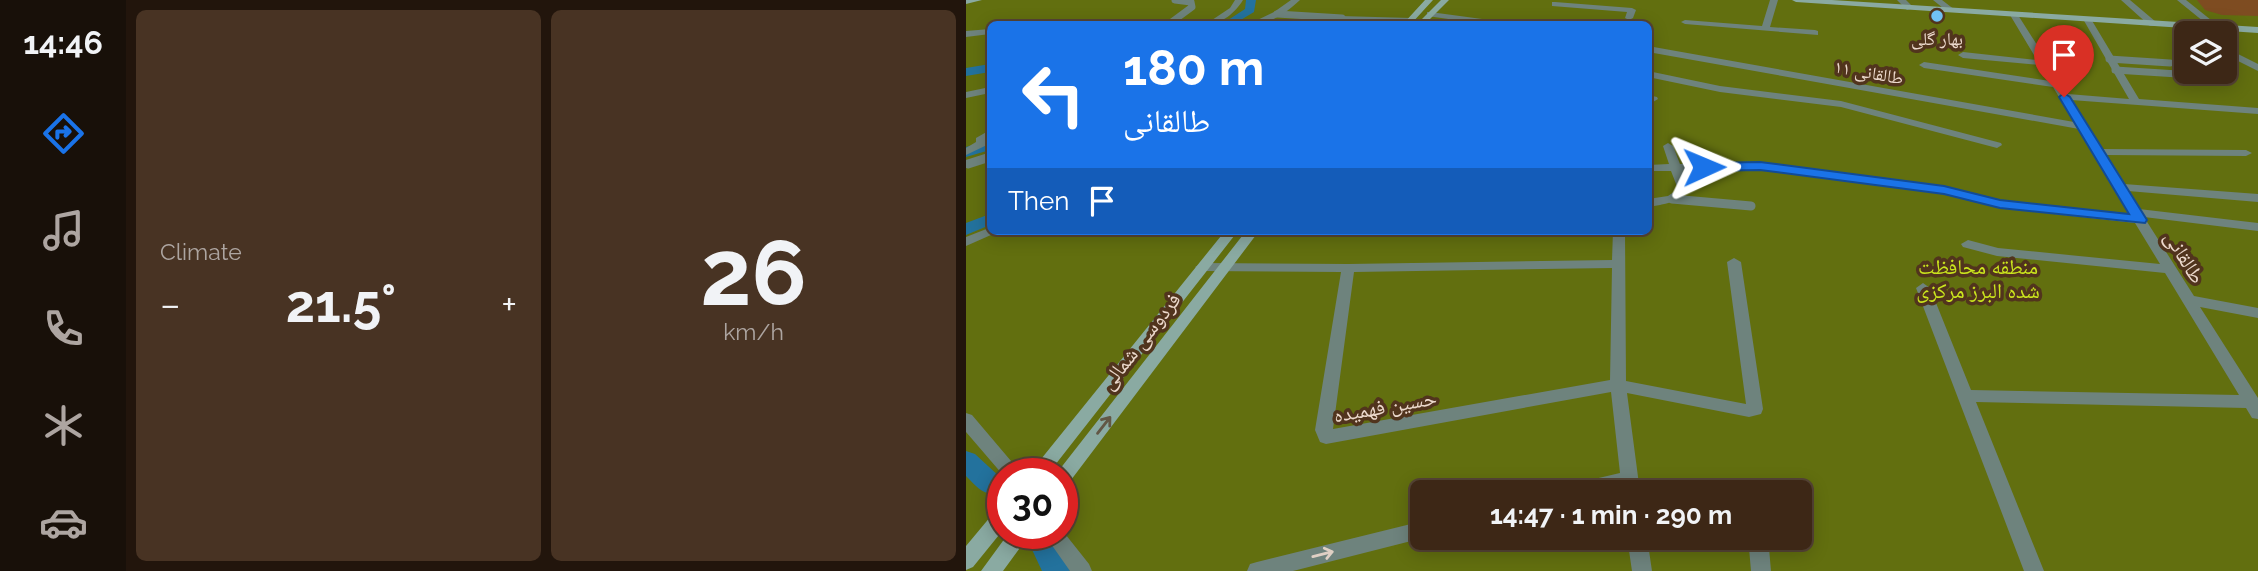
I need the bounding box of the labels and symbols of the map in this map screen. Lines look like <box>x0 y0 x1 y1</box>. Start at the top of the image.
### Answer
marker: بهار گلی <box>1929 8 1945 24</box>
pin <box>2034 25 2094 97</box>
place label: بهار گلی <box>1911 28 1963 50</box>
street label: طالقانی ۱۱ <box>1833 56 1905 89</box>
position arrow <box>1667 130 1741 204</box>
street label: طالقانی <box>2159 226 2210 289</box>
park label: منطقه محافظت شده البرز مرکزی <box>1916 254 2040 303</box>
street label: فردوسی شمالی <box>1094 288 1186 395</box>
street label: حسین فهمیده <box>1332 385 1439 428</box>
one-way arrow <box>1096 416 1111 435</box>
speed limit sign: 30 <box>987 458 1078 549</box>
one-way arrow <box>1312 547 1334 560</box>

